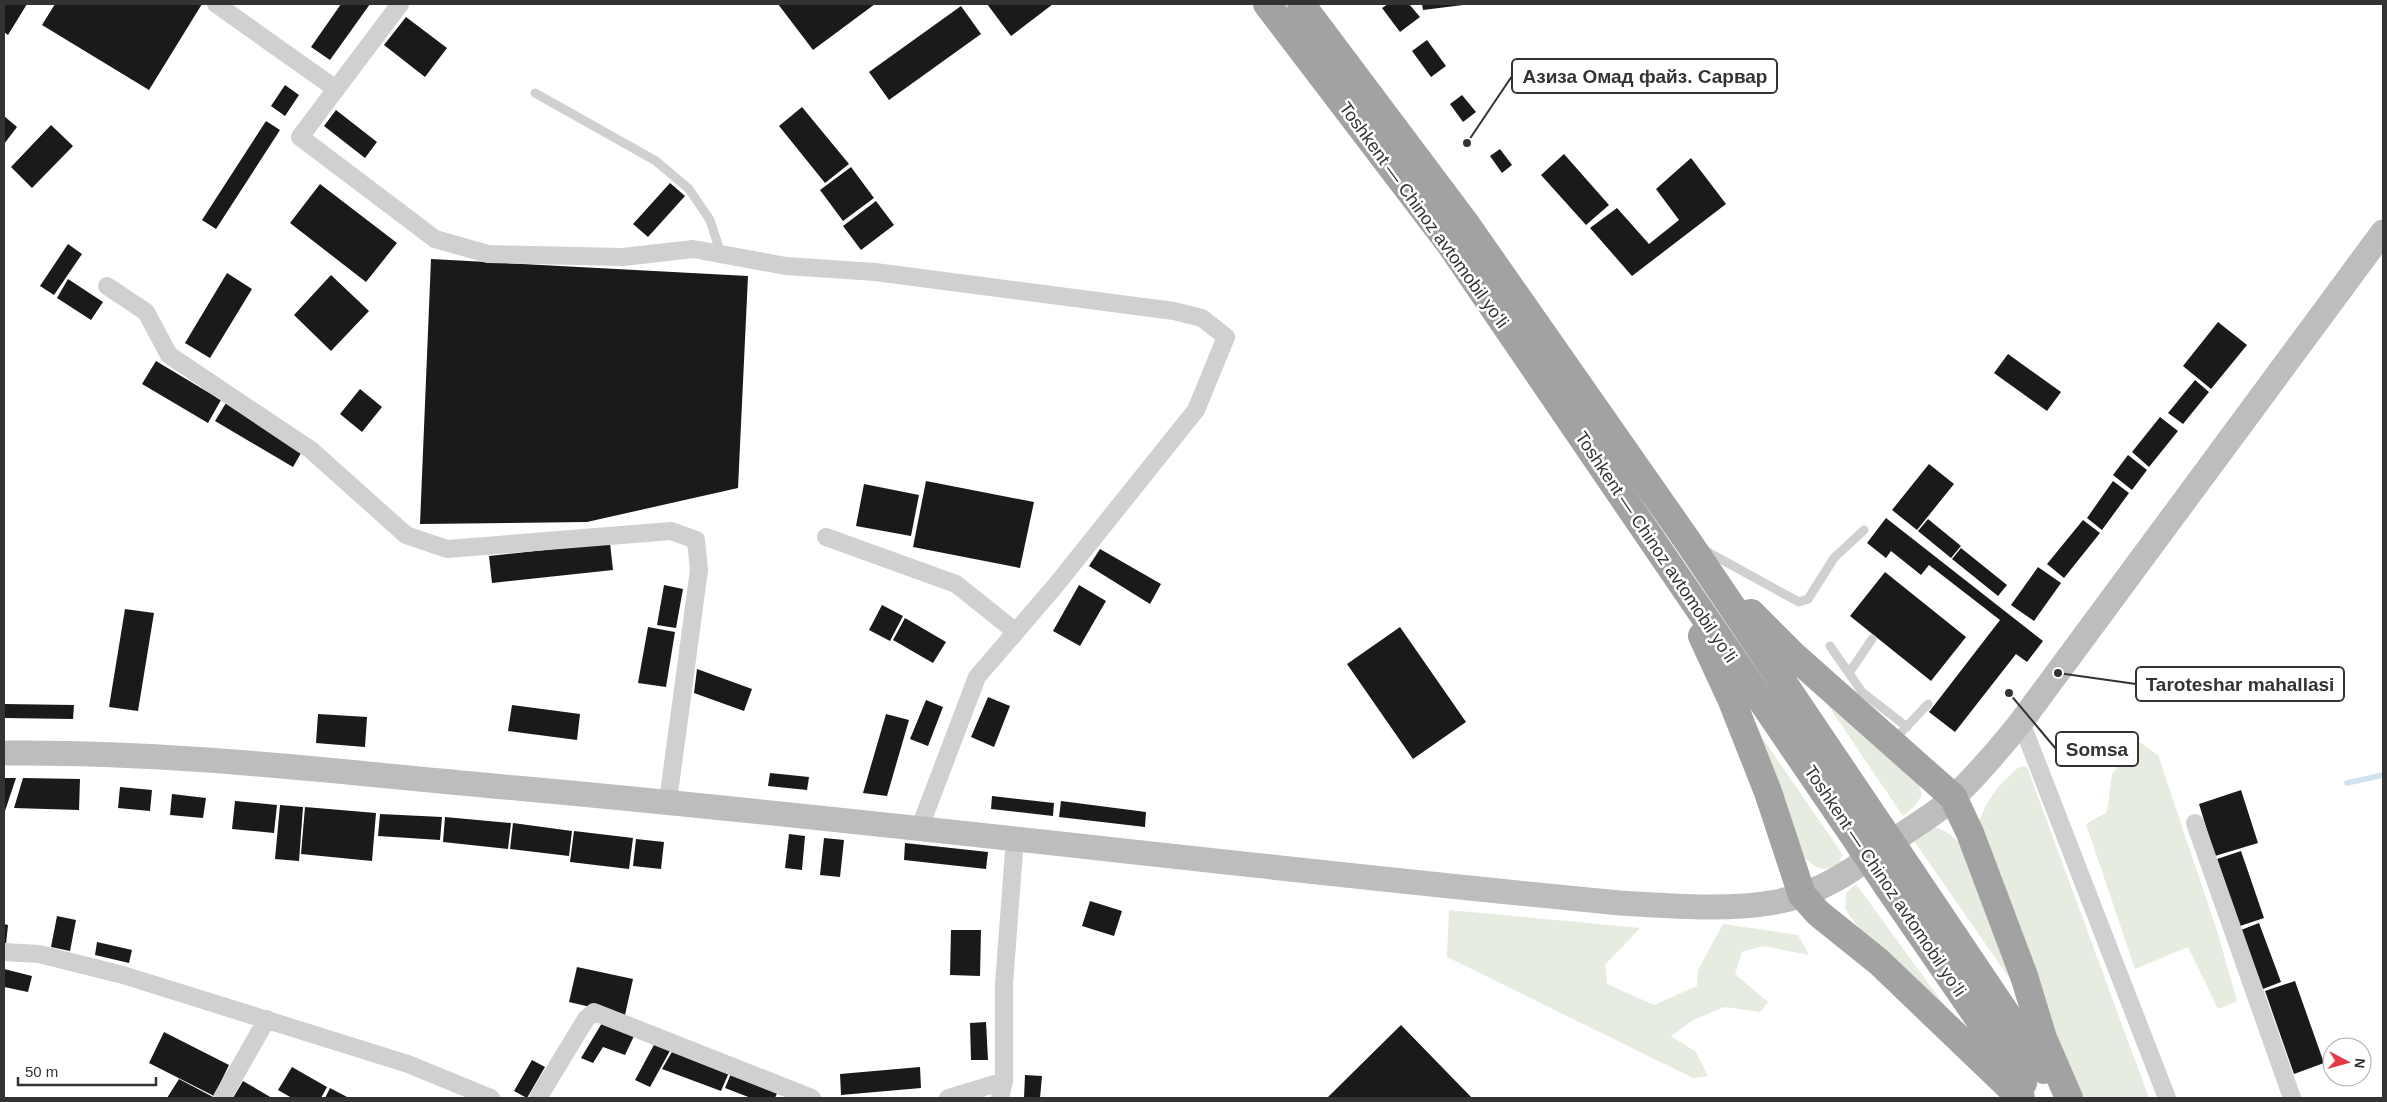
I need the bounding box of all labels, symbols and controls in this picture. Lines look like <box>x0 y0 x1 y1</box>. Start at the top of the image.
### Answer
callout: Азиза Омад файз. Сарвар <box>1512 59 1777 93</box>
text: Азиза Омад файз. Сарвар <box>1523 66 1767 87</box>
street label: Toshkent — Chinoz avtomobil yoʻli <box>1335 98 1513 332</box>
street label: Toshkent — Chinoz avtomobil yoʻli <box>1571 428 1741 666</box>
callout: Taroteshar mahallasi <box>2136 667 2344 701</box>
text: Taroteshar mahallasi <box>2146 674 2334 695</box>
callout: Somsa <box>2056 732 2138 766</box>
text: Somsa <box>2066 739 2129 760</box>
street label: Toshkent — Chinoz avtomobil yoʻli <box>1800 762 1970 1000</box>
north arrow <box>2322 1037 2372 1087</box>
scale bar <box>18 1054 155 1086</box>
text: N <box>2351 1057 2368 1069</box>
text: 50 m <box>25 1063 58 1080</box>

